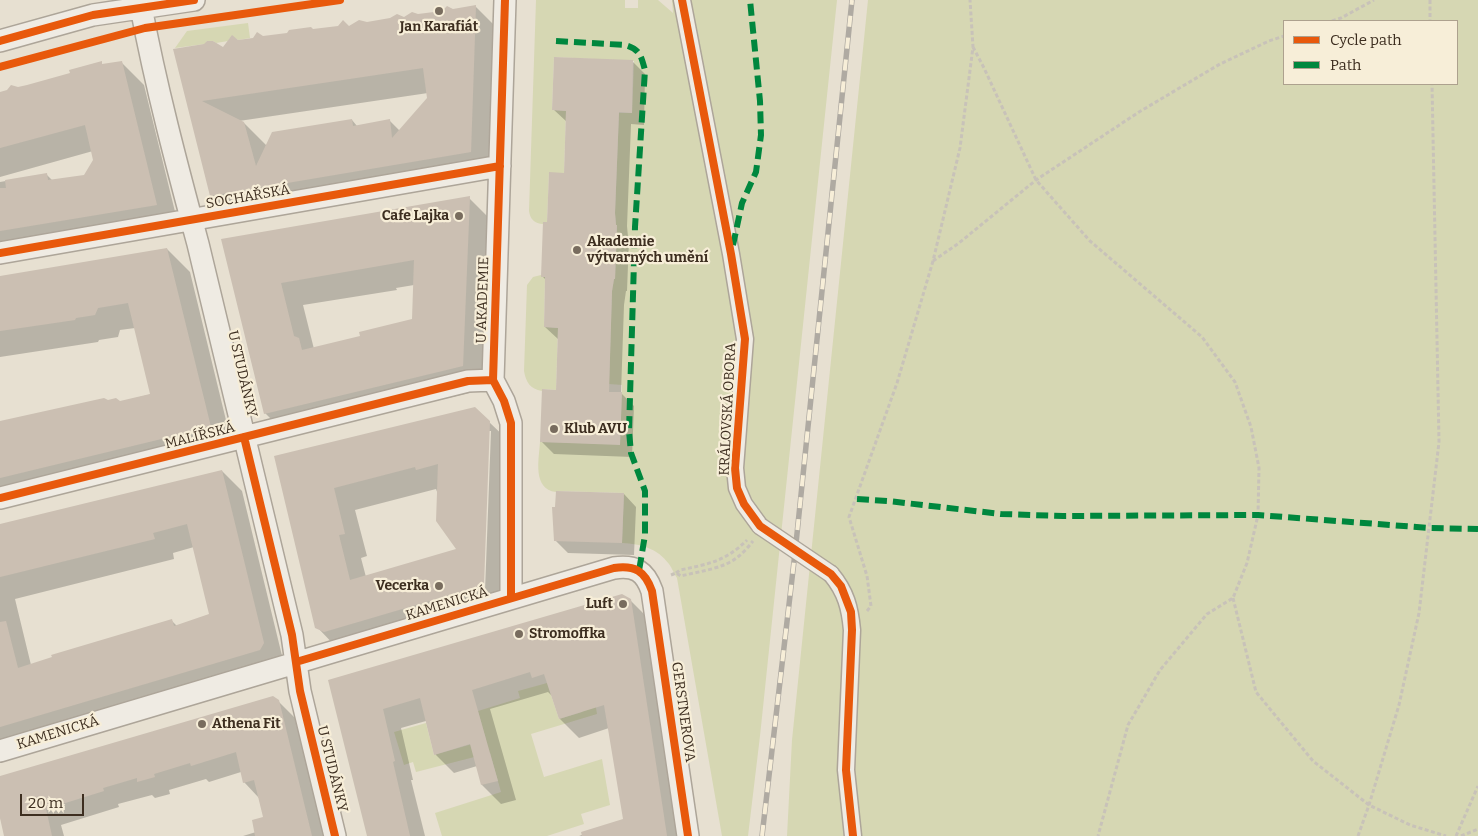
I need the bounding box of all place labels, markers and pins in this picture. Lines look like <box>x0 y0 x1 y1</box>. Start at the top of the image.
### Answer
marker: Jan Karafiát <box>433 5 445 17</box>
place label: Jan Karafiát <box>400 19 478 35</box>
place label: Cafe Lajka <box>382 208 449 224</box>
marker: Cafe Lajka <box>453 210 465 222</box>
place label: Akademie výtvarných umění <box>587 234 708 266</box>
marker: Akademie výtvarných umění <box>571 244 583 256</box>
place label: Klub AVU <box>564 421 627 437</box>
marker: Klub AVU <box>548 423 560 435</box>
place label: Vecerka <box>375 578 429 594</box>
marker: Vecerka <box>433 580 445 592</box>
place label: Luft <box>586 596 613 612</box>
marker: Luft <box>617 598 629 610</box>
place label: Stromoffka <box>529 626 605 642</box>
marker: Stromoffka <box>513 628 525 640</box>
place label: Athena Fit <box>212 716 281 732</box>
marker: Athena Fit <box>196 718 208 730</box>

